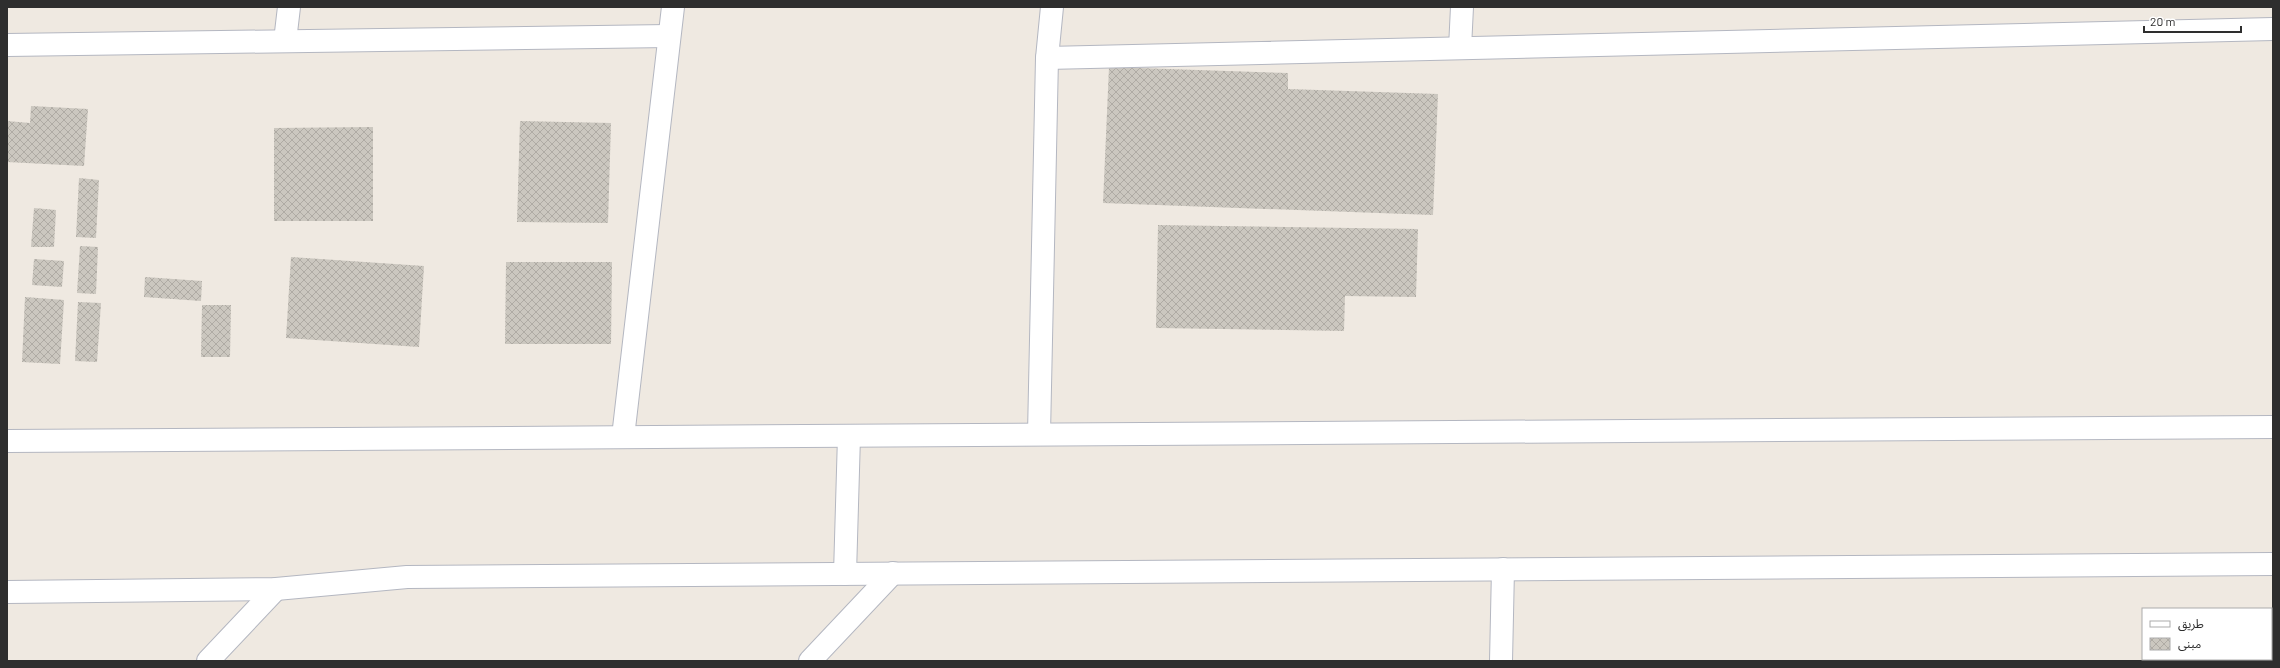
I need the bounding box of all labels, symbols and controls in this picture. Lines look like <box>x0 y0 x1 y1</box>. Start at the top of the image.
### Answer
scale bar <box>2144 8 2241 34</box>
text: 20 m <box>2150 14 2176 28</box>
legend <box>2142 608 2272 660</box>
text: طريق <box>2178 616 2204 632</box>
text: مبنى <box>2178 636 2201 651</box>

